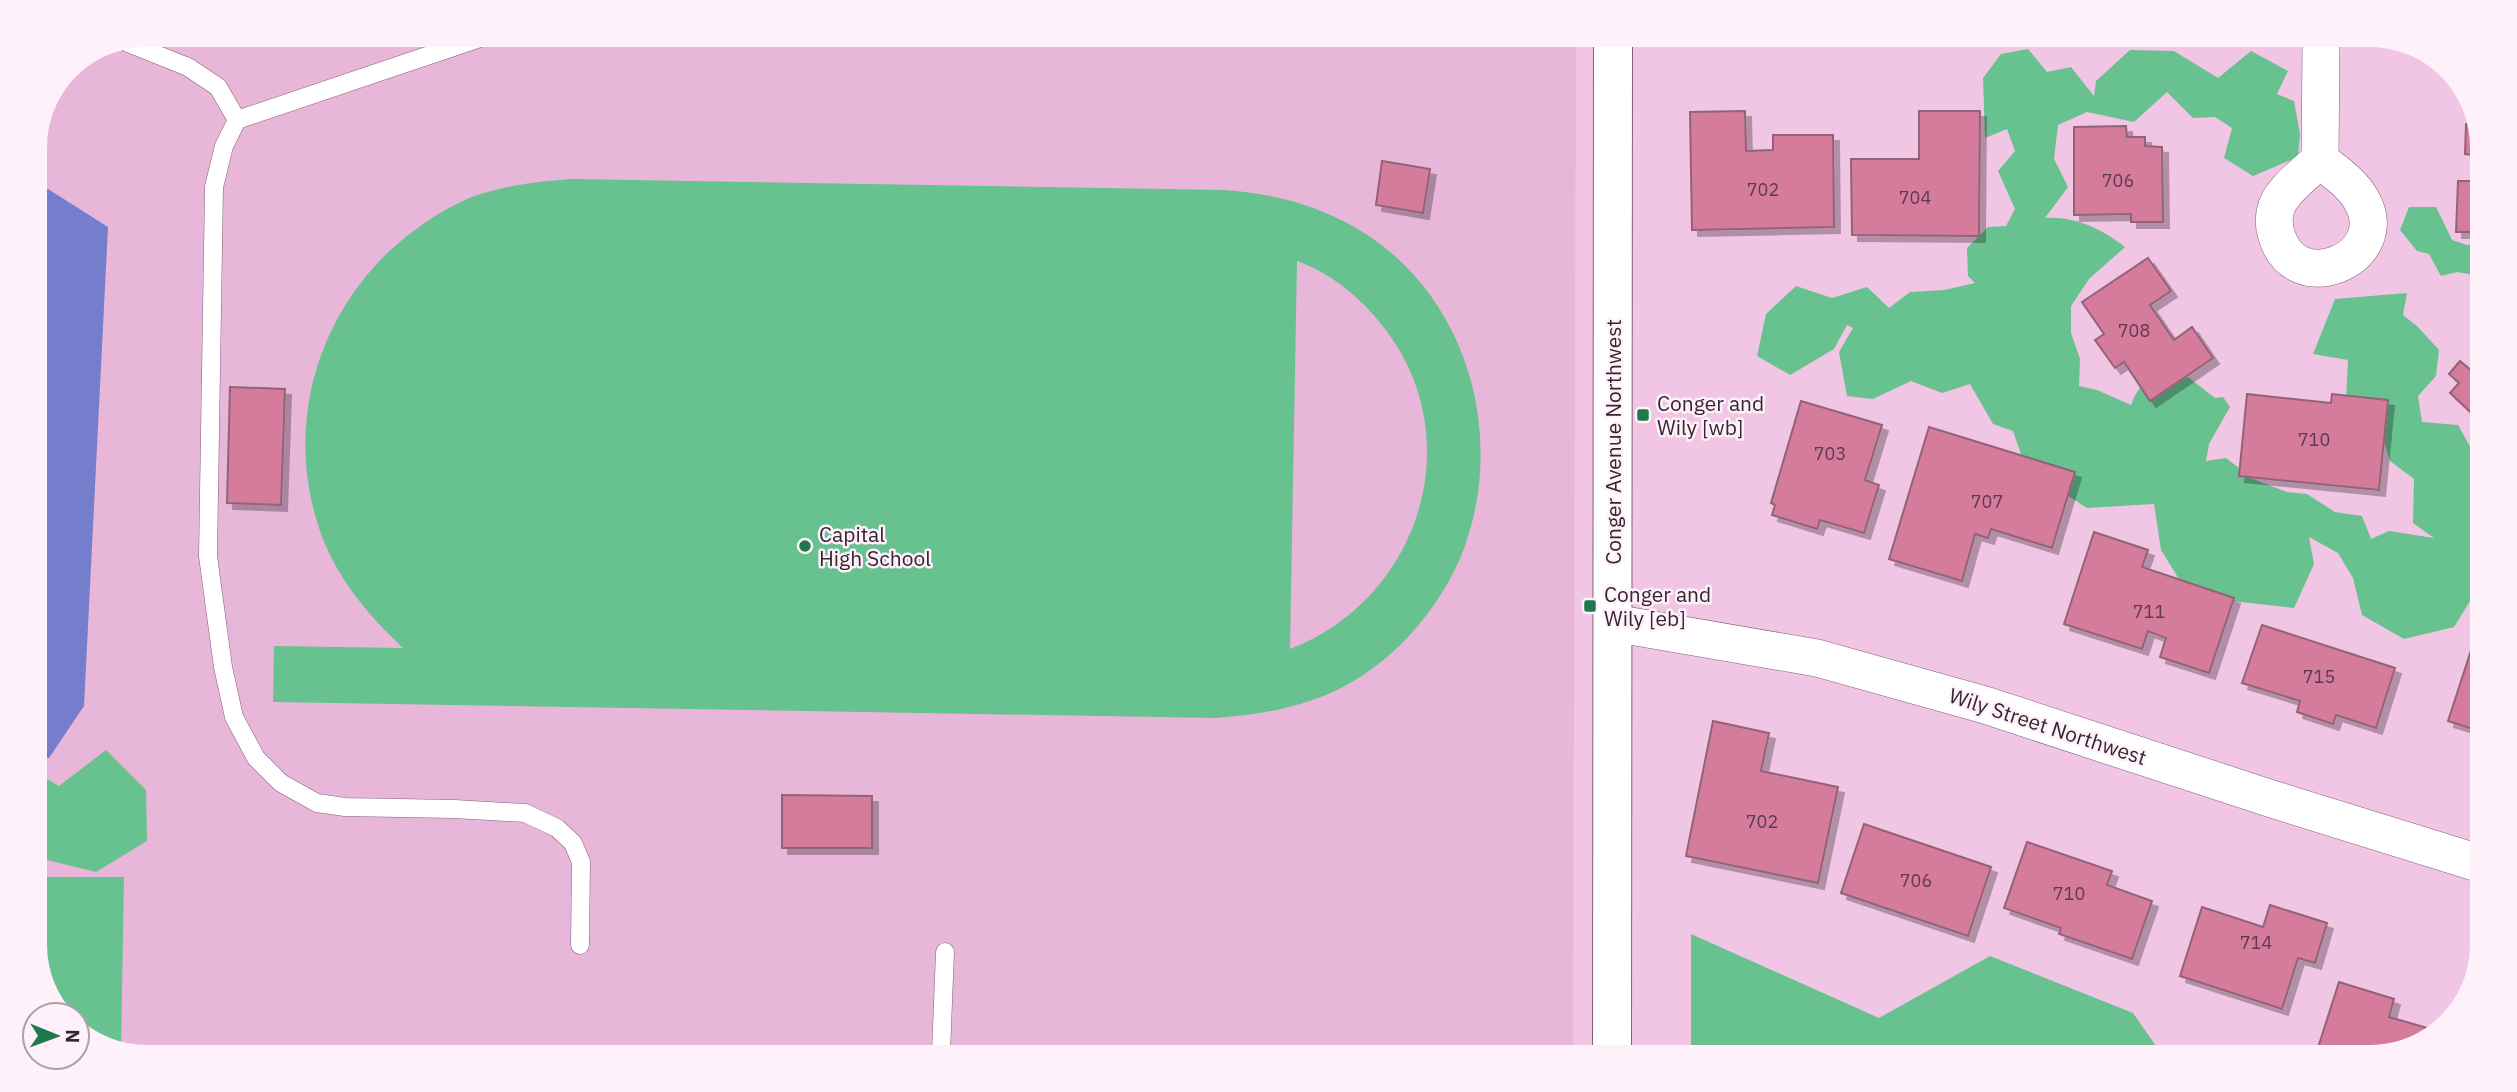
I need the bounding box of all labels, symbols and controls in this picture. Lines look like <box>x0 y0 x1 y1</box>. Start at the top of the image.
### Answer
house number: 706 <box>2102 169 2134 192</box>
house number: 702 <box>1747 178 1779 201</box>
house number: 704 <box>1899 186 1931 209</box>
street label: Conger Avenue Northwest <box>1599 319 1627 565</box>
house number: 708 <box>2118 319 2150 342</box>
place label: Conger and Wily [wb] <box>1657 389 1764 441</box>
marker: Conger and Wily [wb] <box>1635 407 1651 423</box>
house number: 710 <box>2298 428 2330 451</box>
house number: 703 <box>1814 442 1846 465</box>
house number: 707 <box>1971 490 2003 513</box>
place label: Capital High School <box>819 520 931 572</box>
marker: Capital High School <box>797 538 813 554</box>
place label: Conger and Wily [eb] <box>1604 580 1711 632</box>
marker: Conger and Wily [eb] <box>1582 598 1598 614</box>
house number: 711 <box>2133 600 2165 623</box>
house number: 715 <box>2303 665 2335 688</box>
street label: Wily Street Northwest <box>1946 681 2150 771</box>
house number: 702 <box>1746 810 1778 833</box>
house number: 706 <box>1900 869 1932 892</box>
house number: 710 <box>2053 882 2085 905</box>
house number: 714 <box>2240 931 2272 954</box>
north arrow <box>21 1001 91 1071</box>
text: N <box>61 1029 85 1043</box>

